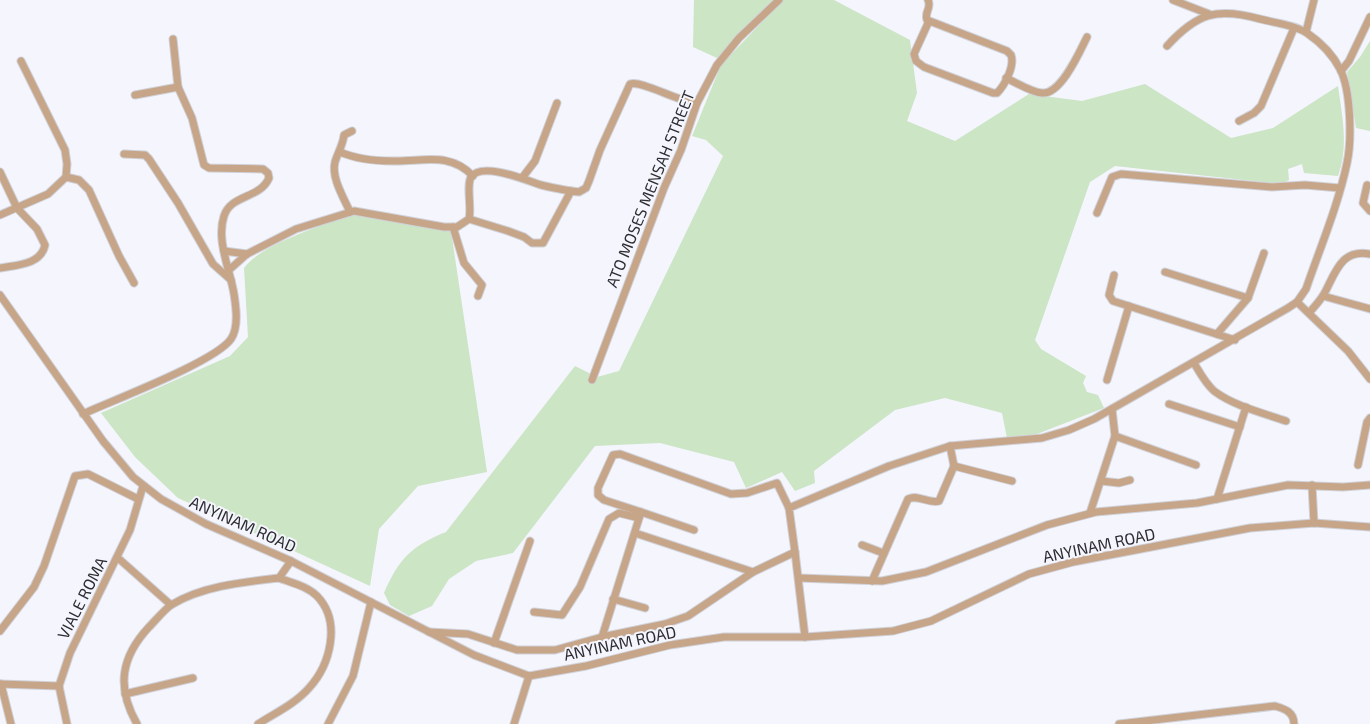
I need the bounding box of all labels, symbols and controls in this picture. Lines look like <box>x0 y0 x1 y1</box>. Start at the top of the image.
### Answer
street label: ATO MOSES MENSAH STREET <box>601 88 698 290</box>
street label: ANYINAM ROAD <box>187 492 299 555</box>
street label: ANYINAM ROAD <box>1041 523 1157 566</box>
street label: VIALE ROMA <box>53 554 110 642</box>
street label: ANYINAM ROAD <box>562 621 678 664</box>

